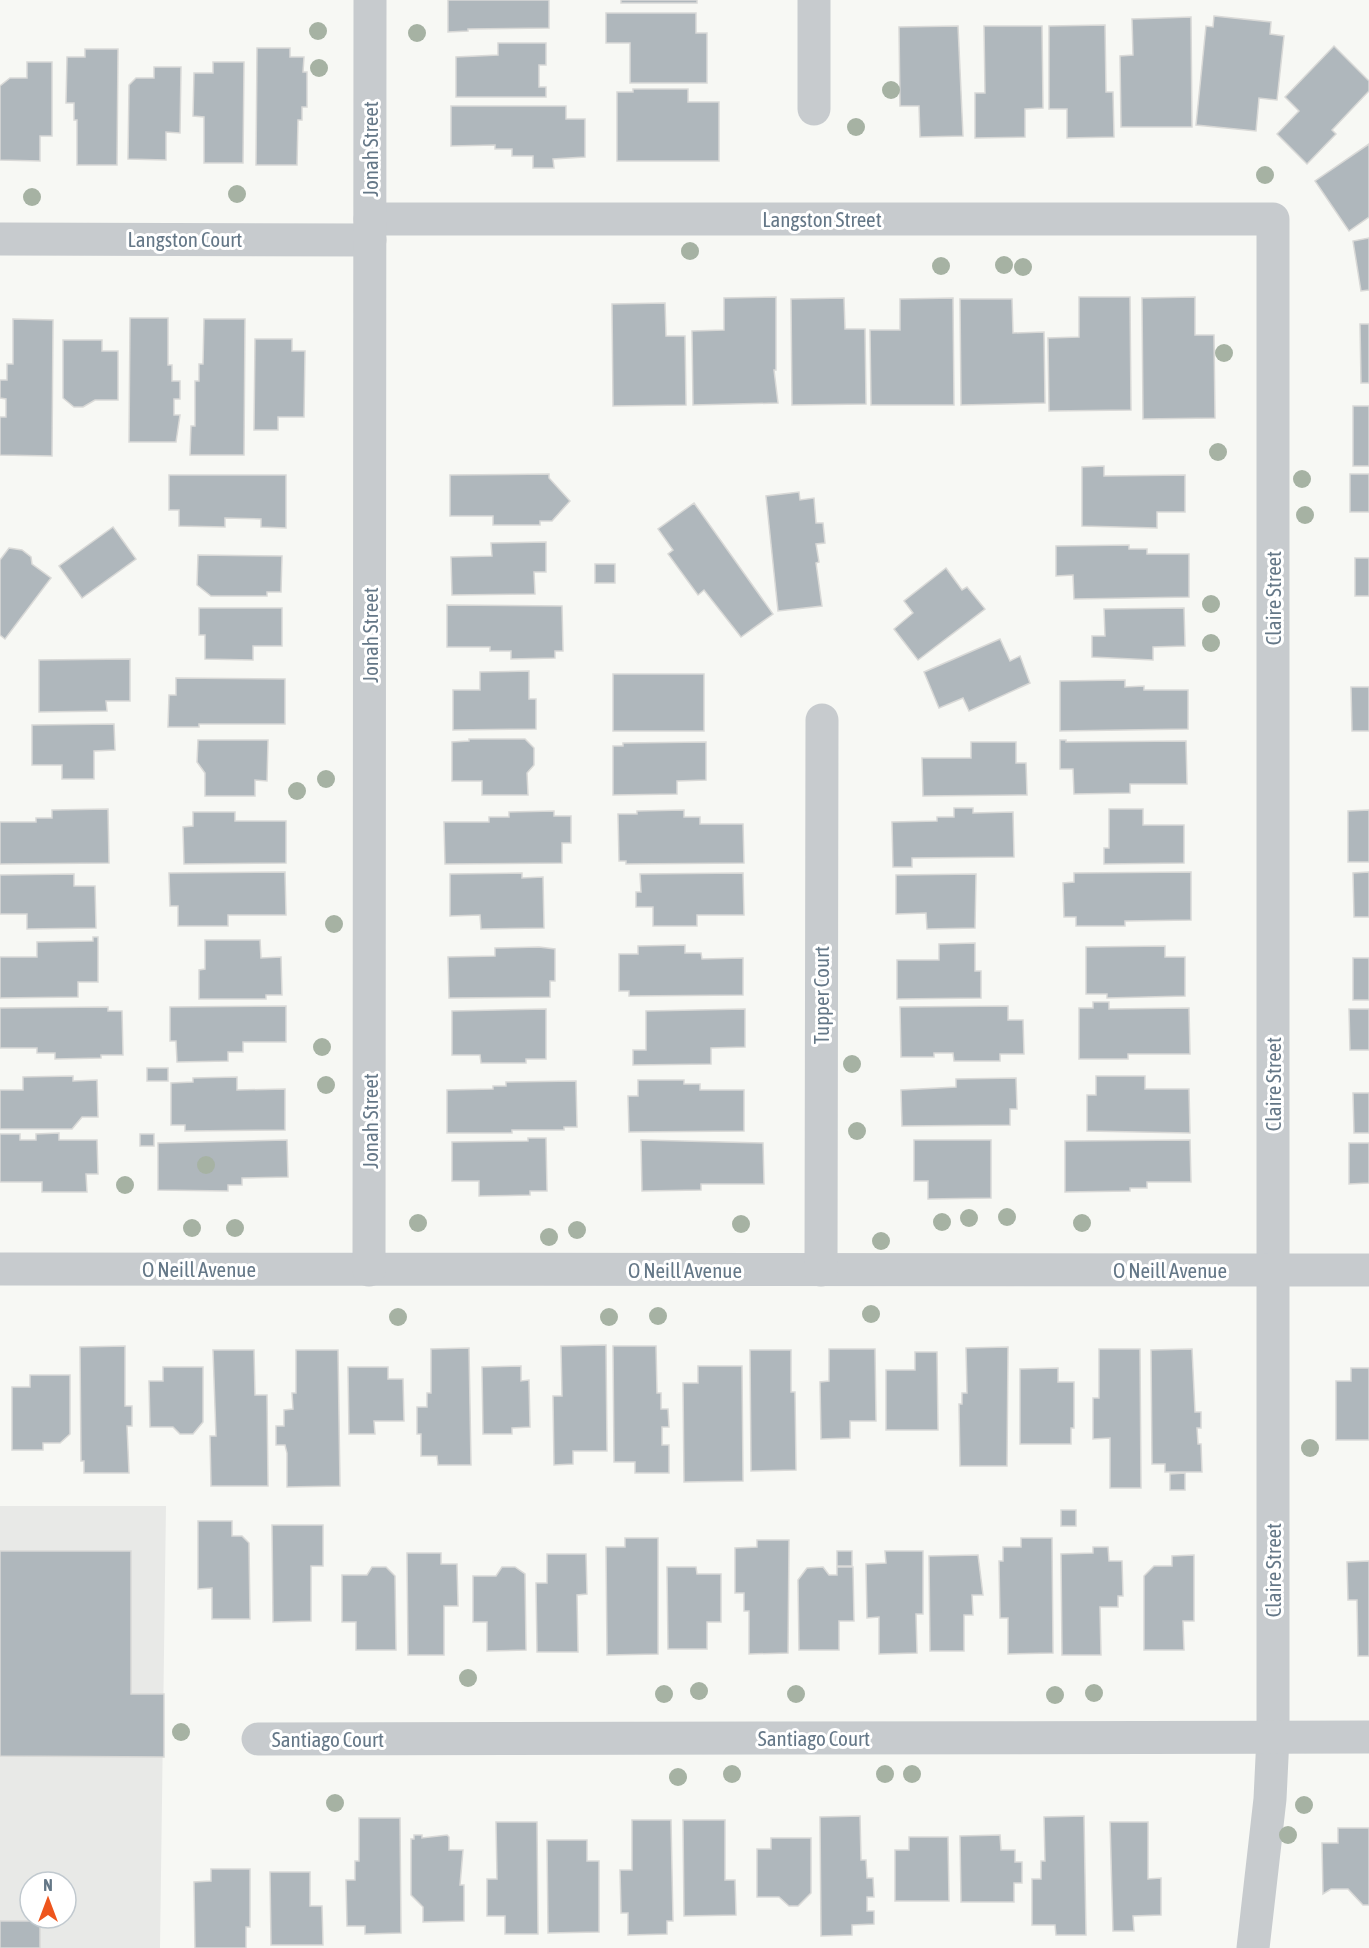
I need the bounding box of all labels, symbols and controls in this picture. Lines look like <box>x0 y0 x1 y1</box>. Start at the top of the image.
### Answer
street label: Jonah Street <box>358 101 382 197</box>
street label: Langston Street <box>762 207 882 231</box>
street label: Langston Court <box>128 227 242 251</box>
street label: Claire Street <box>1261 551 1285 645</box>
street label: Jonah Street <box>358 587 382 683</box>
street label: Tupper Court <box>809 946 833 1044</box>
street label: Claire Street <box>1261 1037 1285 1131</box>
street label: Jonah Street <box>358 1073 382 1169</box>
street label: O Neill Avenue <box>142 1257 256 1281</box>
street label: O Neill Avenue <box>628 1258 742 1282</box>
street label: O Neill Avenue <box>1113 1258 1227 1282</box>
street label: Claire Street <box>1261 1523 1285 1617</box>
street label: Santiago Court <box>758 1726 870 1750</box>
street label: Santiago Court <box>272 1727 384 1751</box>
north arrow <box>18 1870 78 1930</box>
text: N <box>43 1876 53 1894</box>

